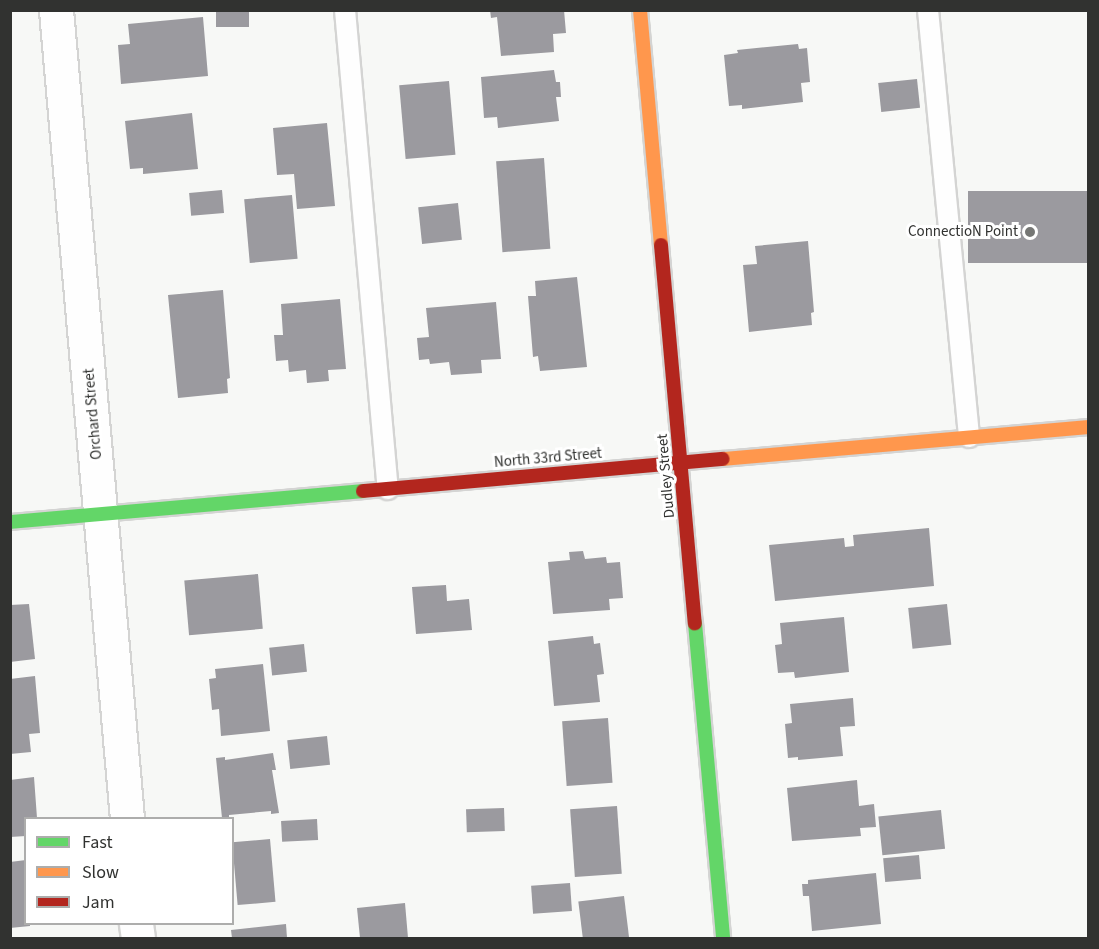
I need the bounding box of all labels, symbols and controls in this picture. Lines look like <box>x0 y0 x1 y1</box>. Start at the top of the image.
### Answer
place label: ConnectioN Point <box>908 223 1018 241</box>
marker: ConnectioN Point <box>1023 225 1037 239</box>
street label: Orchard Street <box>80 368 106 460</box>
street label: Dudley Street <box>653 433 679 519</box>
street label: North 33rd Street <box>493 444 603 472</box>
legend <box>24 817 234 925</box>
text: Fast <box>82 830 113 855</box>
text: Slow <box>82 860 119 885</box>
text: Jam <box>82 890 115 915</box>

